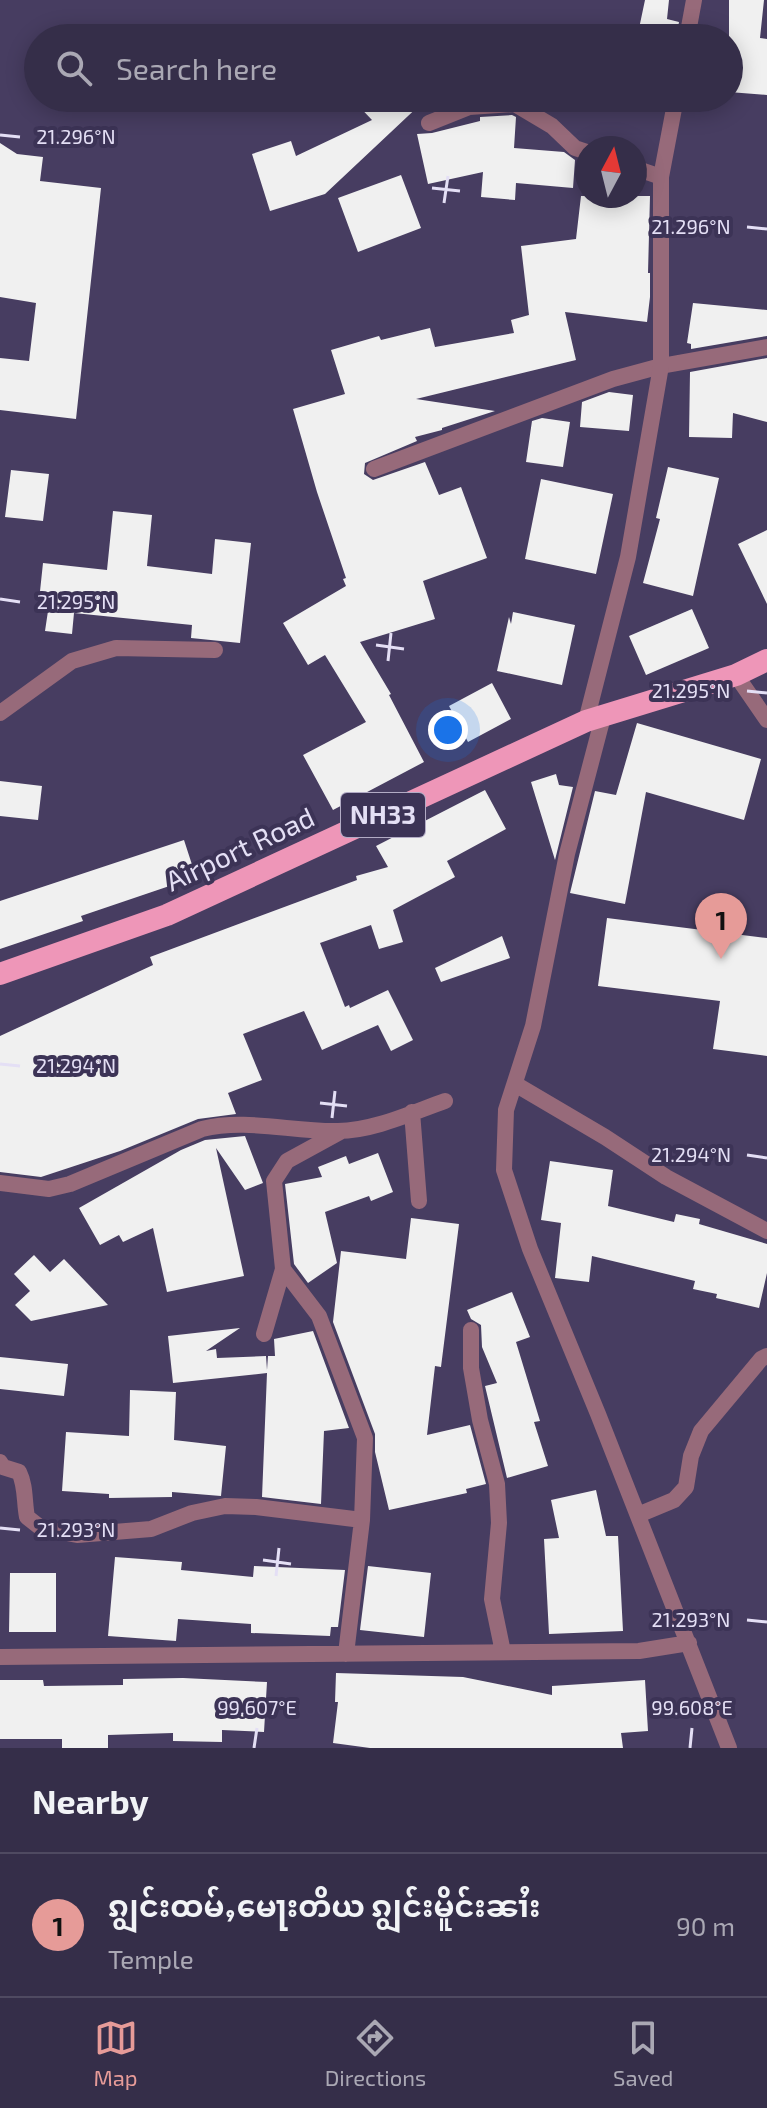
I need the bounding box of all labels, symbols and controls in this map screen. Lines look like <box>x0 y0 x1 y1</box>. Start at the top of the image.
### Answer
search box <box>24 24 743 112</box>
icon: search <box>52 46 96 90</box>
text: Search here <box>116 50 277 86</box>
text: 21.296°N <box>36 124 116 148</box>
north arrow <box>575 136 647 208</box>
text: 21.296°N <box>651 214 731 238</box>
text: 21.295°N <box>37 589 115 613</box>
text: 21.295°N <box>652 678 730 702</box>
your location <box>428 710 468 750</box>
road number: NH33 <box>341 793 425 837</box>
street label: Airport Road <box>160 799 319 897</box>
pin: 1 <box>695 893 747 959</box>
text: 21.294°N <box>36 1053 116 1077</box>
text: 21.294°N <box>651 1142 731 1166</box>
text: 21.293°N <box>37 1517 115 1541</box>
text: 21.293°N <box>652 1607 730 1631</box>
text: 99.607°E <box>217 1695 297 1719</box>
text: 99.608°E <box>651 1695 733 1719</box>
text: Nearby <box>32 1780 149 1821</box>
text: ၵျွင်းထမ်ႇမေႃးတိယ ၵျွင်းမိူင်းၼၢႆး <box>108 1887 541 1923</box>
text: 1 <box>52 1910 64 1941</box>
text: 90 m <box>676 1910 735 1941</box>
text: Temple <box>108 1943 194 1974</box>
tab: Map <box>94 2016 138 2090</box>
tab: Directions <box>325 2016 426 2090</box>
tab: Saved <box>613 2016 673 2090</box>

